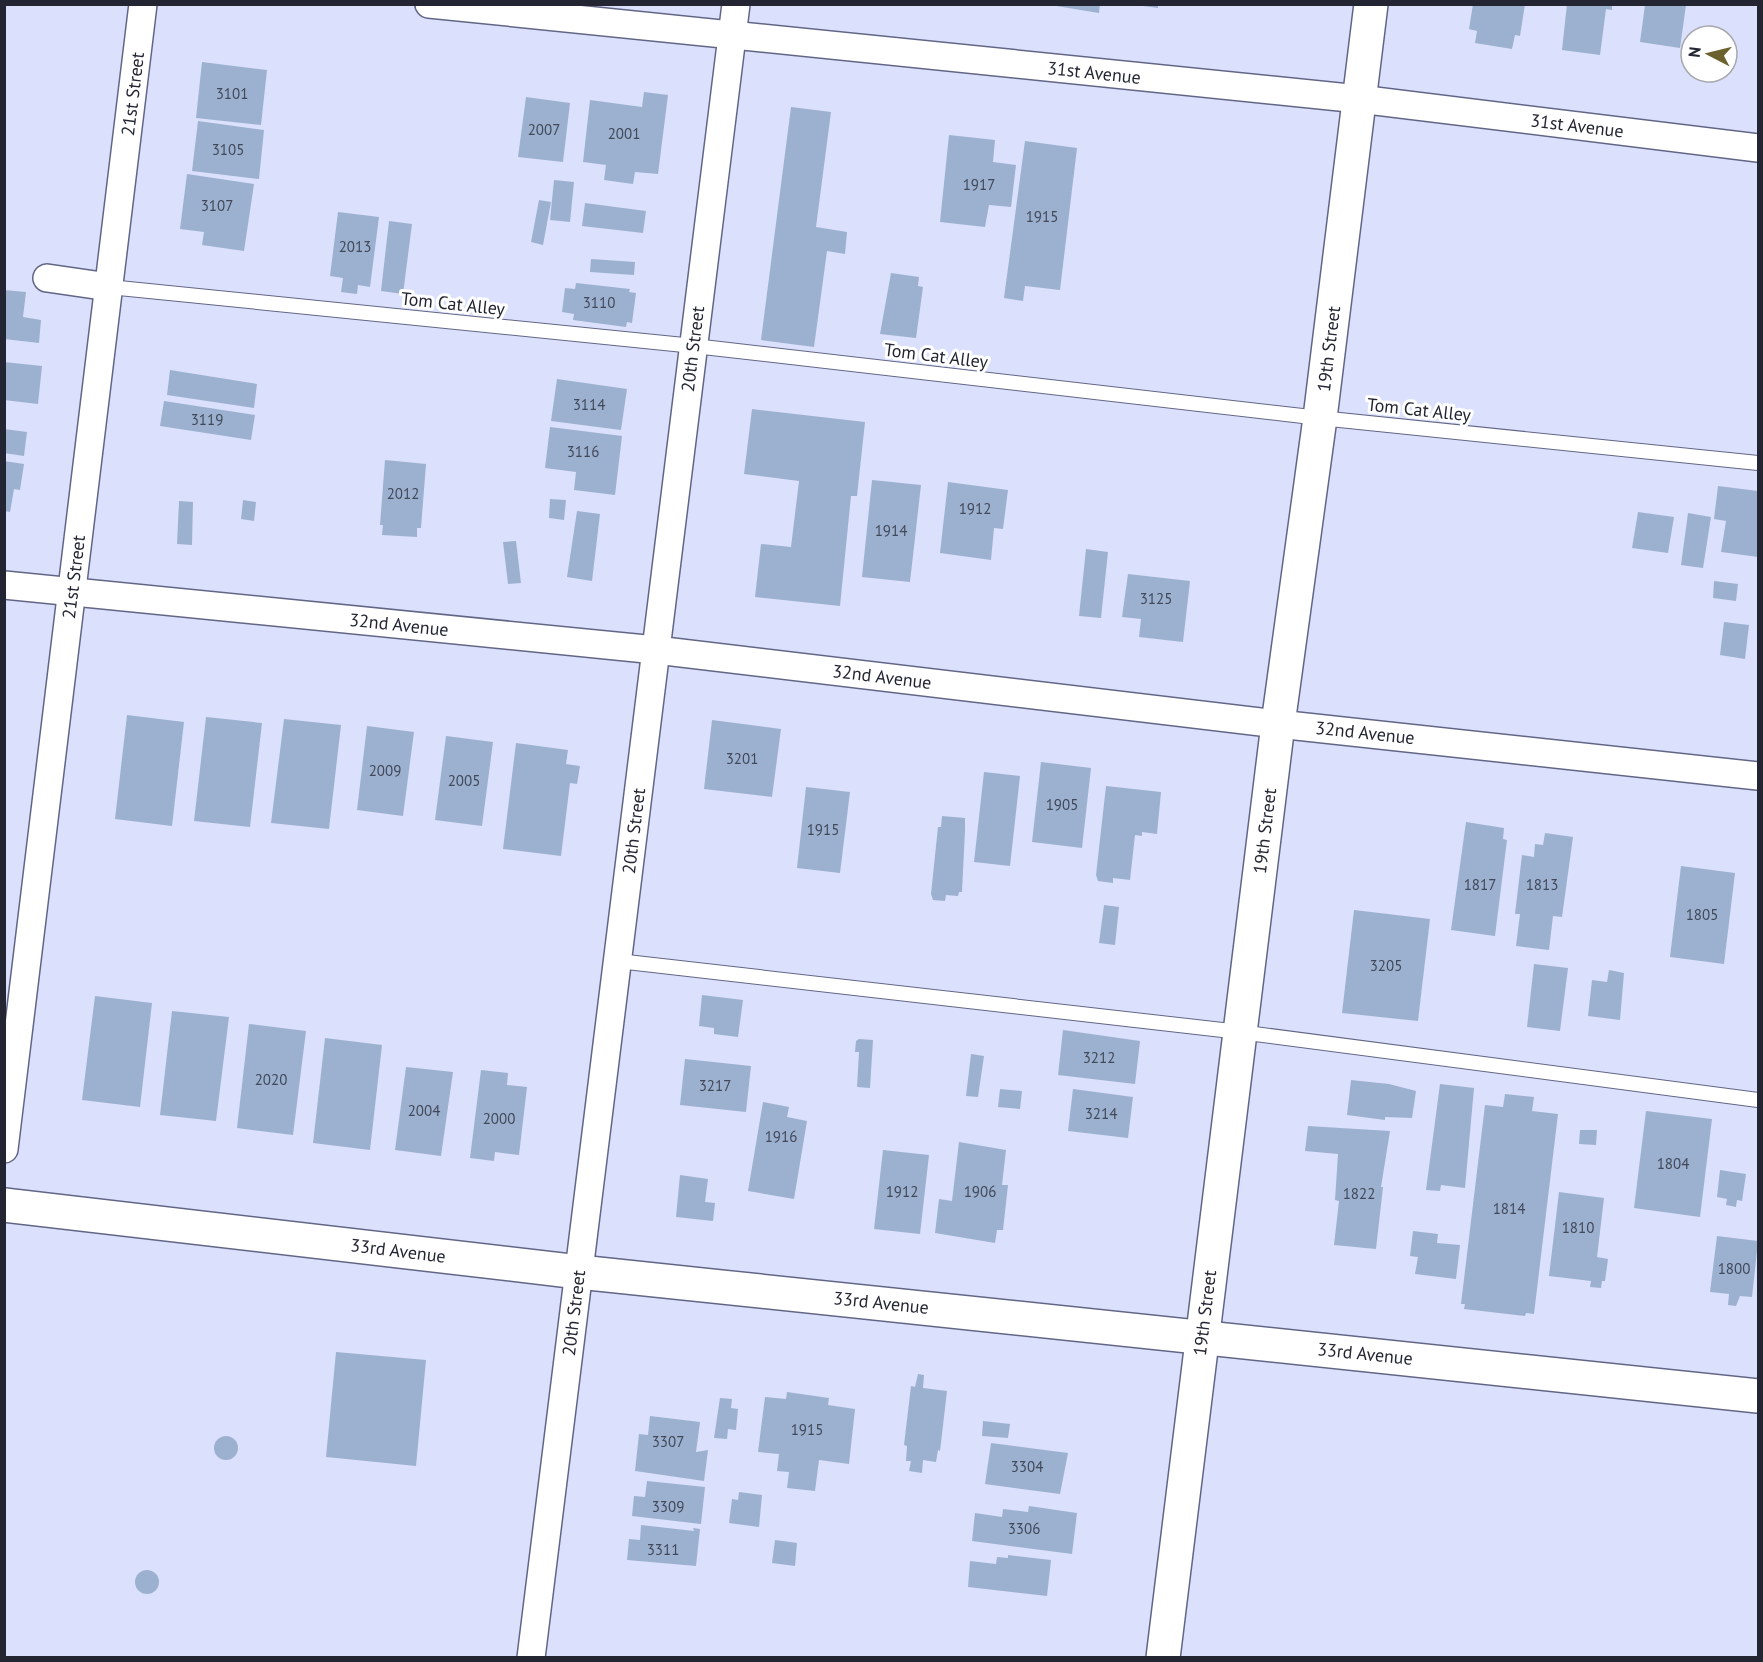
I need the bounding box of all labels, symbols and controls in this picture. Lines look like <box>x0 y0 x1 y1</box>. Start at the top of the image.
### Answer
north arrow <box>1679 24 1739 84</box>
text: N <box>1684 46 1705 59</box>
street label: 21st Street <box>116 51 149 137</box>
street label: 31st Avenue <box>1046 56 1142 89</box>
house number: 3101 <box>216 84 248 103</box>
street label: 31st Avenue <box>1529 108 1625 143</box>
house number: 2007 <box>528 120 560 139</box>
house number: 2001 <box>608 124 640 143</box>
house number: 3105 <box>212 140 244 159</box>
house number: 1917 <box>963 175 995 194</box>
house number: 3107 <box>201 196 233 215</box>
house number: 1915 <box>1026 207 1058 226</box>
house number: 2013 <box>339 237 371 256</box>
street label: Tom Cat Alley <box>400 287 507 320</box>
house number: 3110 <box>583 293 615 312</box>
street label: 20th Street <box>676 305 709 393</box>
street label: 19th Street <box>1312 305 1345 393</box>
street label: Tom Cat Alley <box>883 338 990 373</box>
street label: Tom Cat Alley <box>1366 393 1473 426</box>
house number: 3114 <box>573 395 605 414</box>
house number: 3119 <box>191 410 223 429</box>
house number: 3116 <box>567 442 599 461</box>
house number: 2012 <box>387 484 419 503</box>
house number: 1912 <box>959 499 991 518</box>
house number: 1914 <box>875 521 907 540</box>
street label: 21st Street <box>57 534 90 620</box>
house number: 3125 <box>1140 589 1172 608</box>
street label: 32nd Avenue <box>348 608 450 641</box>
street label: 32nd Avenue <box>831 659 933 694</box>
street label: 32nd Avenue <box>1314 716 1416 749</box>
house number: 3201 <box>726 749 758 768</box>
house number: 2009 <box>369 761 401 780</box>
house number: 2005 <box>448 771 480 790</box>
street label: 20th Street <box>617 787 650 875</box>
street label: 19th Street <box>1248 787 1281 875</box>
house number: 1905 <box>1046 795 1078 814</box>
house number: 1915 <box>807 820 839 839</box>
house number: 1817 <box>1464 875 1496 894</box>
house number: 1813 <box>1526 875 1558 894</box>
house number: 1805 <box>1686 905 1718 924</box>
house number: 3205 <box>1370 956 1402 975</box>
house number: 3212 <box>1083 1048 1115 1067</box>
house number: 2020 <box>255 1070 287 1089</box>
house number: 3217 <box>699 1076 731 1095</box>
house number: 2004 <box>408 1101 440 1120</box>
house number: 3214 <box>1085 1104 1117 1123</box>
house number: 2000 <box>483 1109 515 1128</box>
house number: 1916 <box>765 1127 797 1146</box>
house number: 1804 <box>1657 1154 1689 1173</box>
house number: 1912 <box>886 1182 918 1201</box>
house number: 1906 <box>964 1182 996 1201</box>
house number: 1822 <box>1343 1184 1375 1203</box>
house number: 1814 <box>1493 1199 1525 1218</box>
house number: 1810 <box>1562 1218 1594 1237</box>
street label: 33rd Avenue <box>349 1233 447 1268</box>
house number: 1800 <box>1718 1259 1750 1278</box>
street label: 20th Street <box>557 1269 590 1357</box>
street label: 19th Street <box>1188 1269 1221 1357</box>
street label: 33rd Avenue <box>832 1286 930 1319</box>
street label: 33rd Avenue <box>1316 1337 1414 1370</box>
house number: 1915 <box>791 1420 823 1439</box>
house number: 3307 <box>652 1432 684 1451</box>
house number: 3304 <box>1011 1457 1043 1476</box>
house number: 3309 <box>652 1497 684 1516</box>
house number: 3306 <box>1008 1519 1040 1538</box>
house number: 3311 <box>647 1540 679 1559</box>

